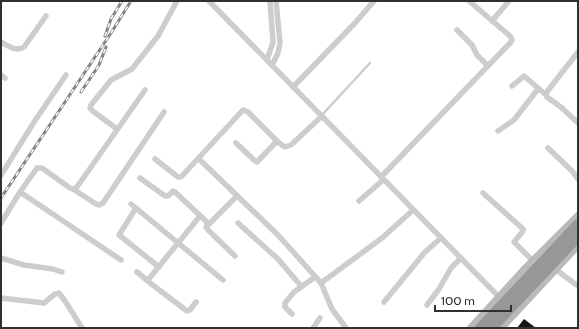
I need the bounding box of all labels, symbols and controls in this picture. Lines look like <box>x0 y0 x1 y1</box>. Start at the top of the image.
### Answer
scale bar <box>435 287 511 313</box>
text: 100 m <box>441 293 475 308</box>

